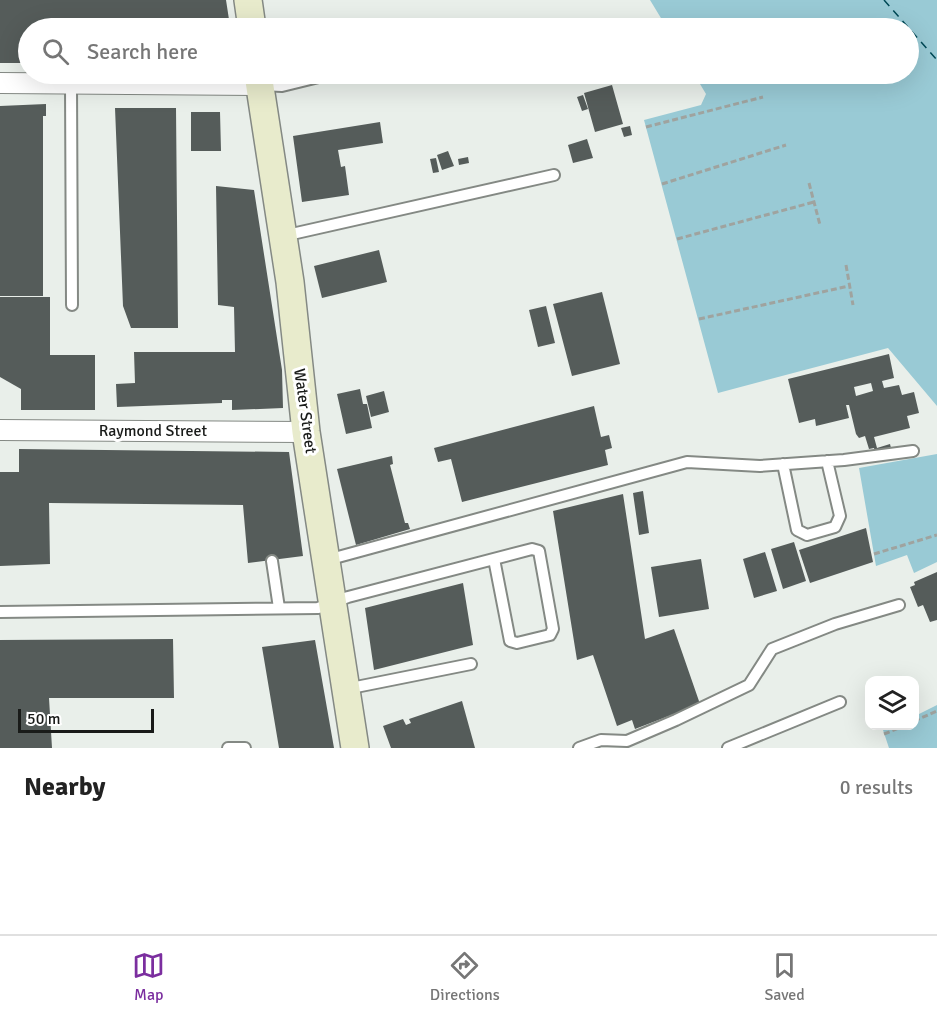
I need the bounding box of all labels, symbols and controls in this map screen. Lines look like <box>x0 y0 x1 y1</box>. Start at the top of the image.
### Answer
search box <box>18 18 919 84</box>
icon: search <box>39 35 72 68</box>
text: Search here <box>87 38 198 65</box>
street label: Water Street <box>289 367 321 455</box>
street label: Raymond Street <box>99 421 208 441</box>
map controls <box>865 676 919 730</box>
button: layers <box>865 676 919 730</box>
scale bar <box>18 706 154 734</box>
text: 50 m <box>27 709 61 729</box>
text: Nearby <box>24 771 105 803</box>
text: 0 results <box>840 775 913 800</box>
tab: Map <box>132 949 165 1005</box>
tab: Directions <box>430 949 500 1005</box>
tab: Saved <box>764 949 805 1005</box>

